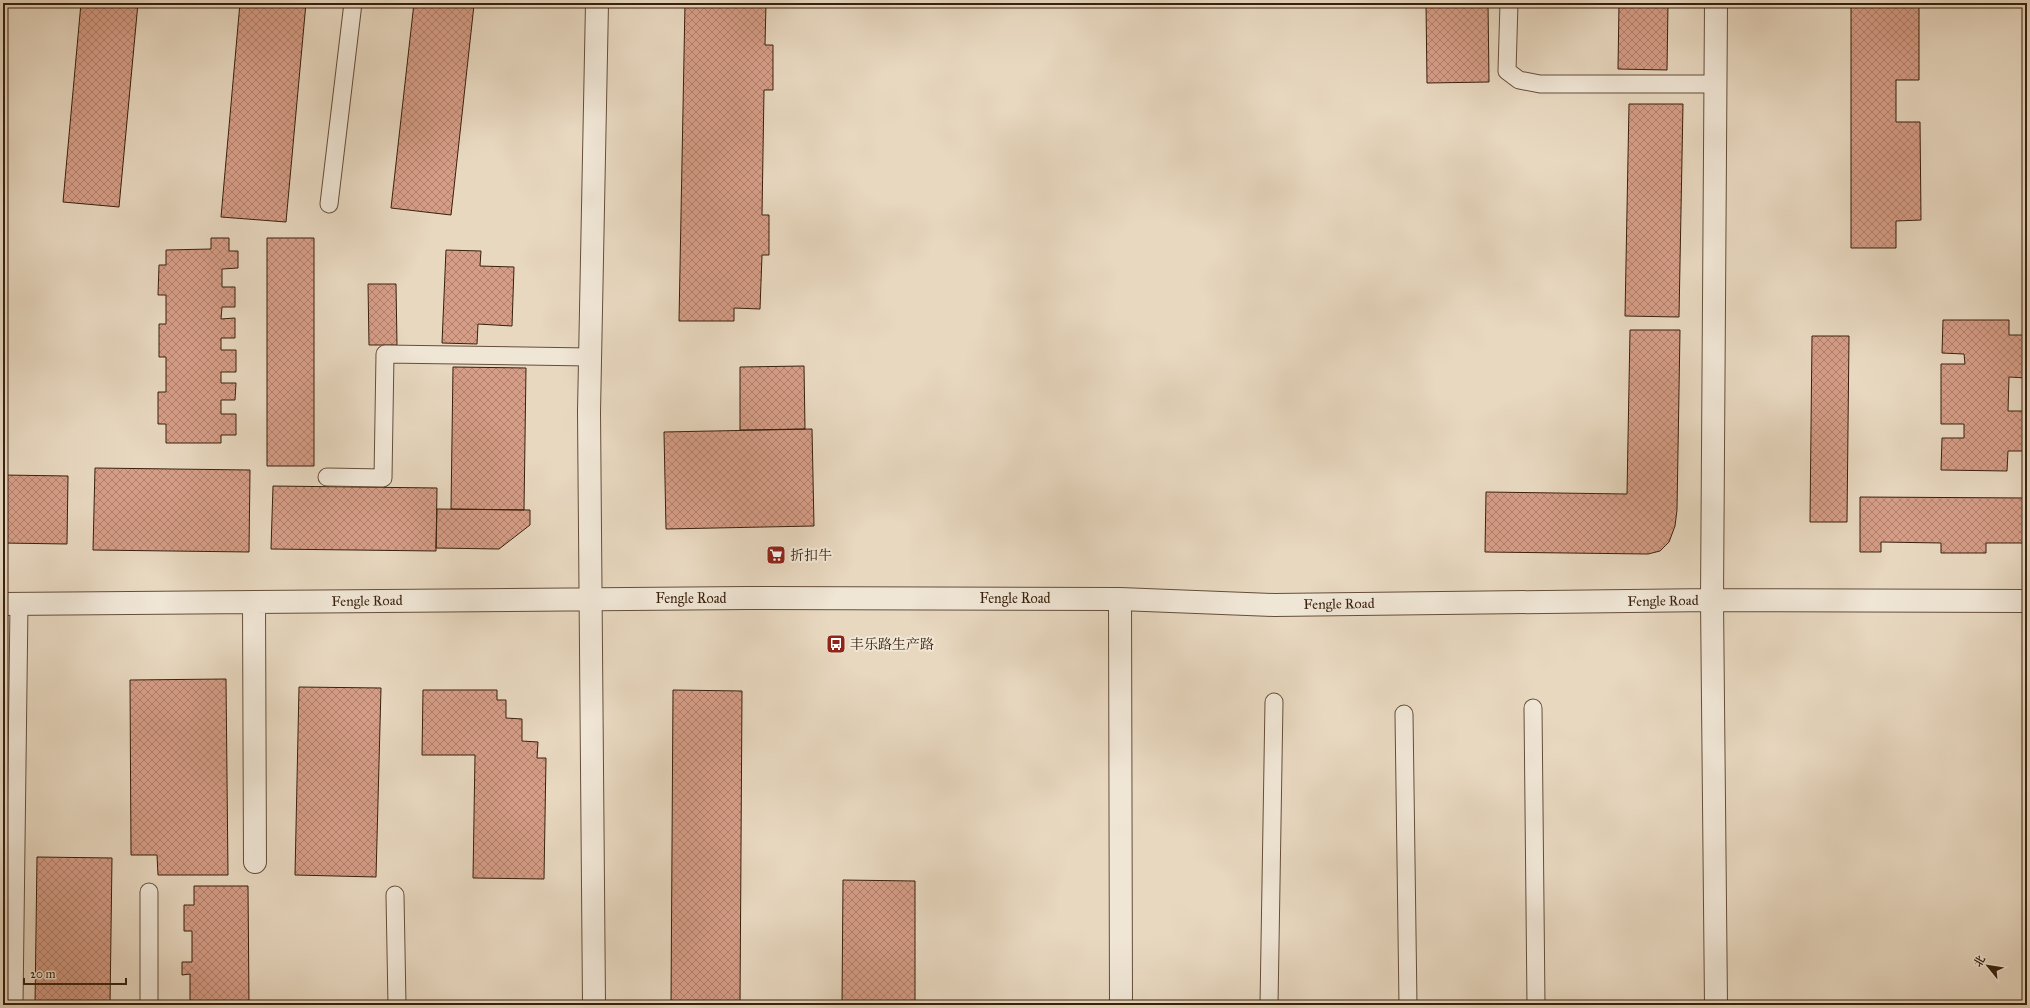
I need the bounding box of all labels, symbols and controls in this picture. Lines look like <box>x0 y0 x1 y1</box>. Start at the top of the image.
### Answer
supermarket icon: 折扣牛 <box>765 544 787 566</box>
place label: 折扣牛 <box>790 547 832 564</box>
street label: Fengle Road <box>655 590 727 607</box>
street label: Fengle Road <box>979 590 1051 607</box>
street label: Fengle Road <box>331 592 403 610</box>
street label: Fengle Road <box>1627 592 1699 610</box>
street label: Fengle Road <box>1303 595 1375 613</box>
bus stop icon: 丰乐路生产路 <box>825 633 847 655</box>
place label: 丰乐路生产路 <box>850 636 934 653</box>
north arrow <box>1968 946 2008 986</box>
text: 北 <box>1971 953 1988 969</box>
scale bar <box>24 960 126 986</box>
text: 20 m <box>30 967 56 981</box>

